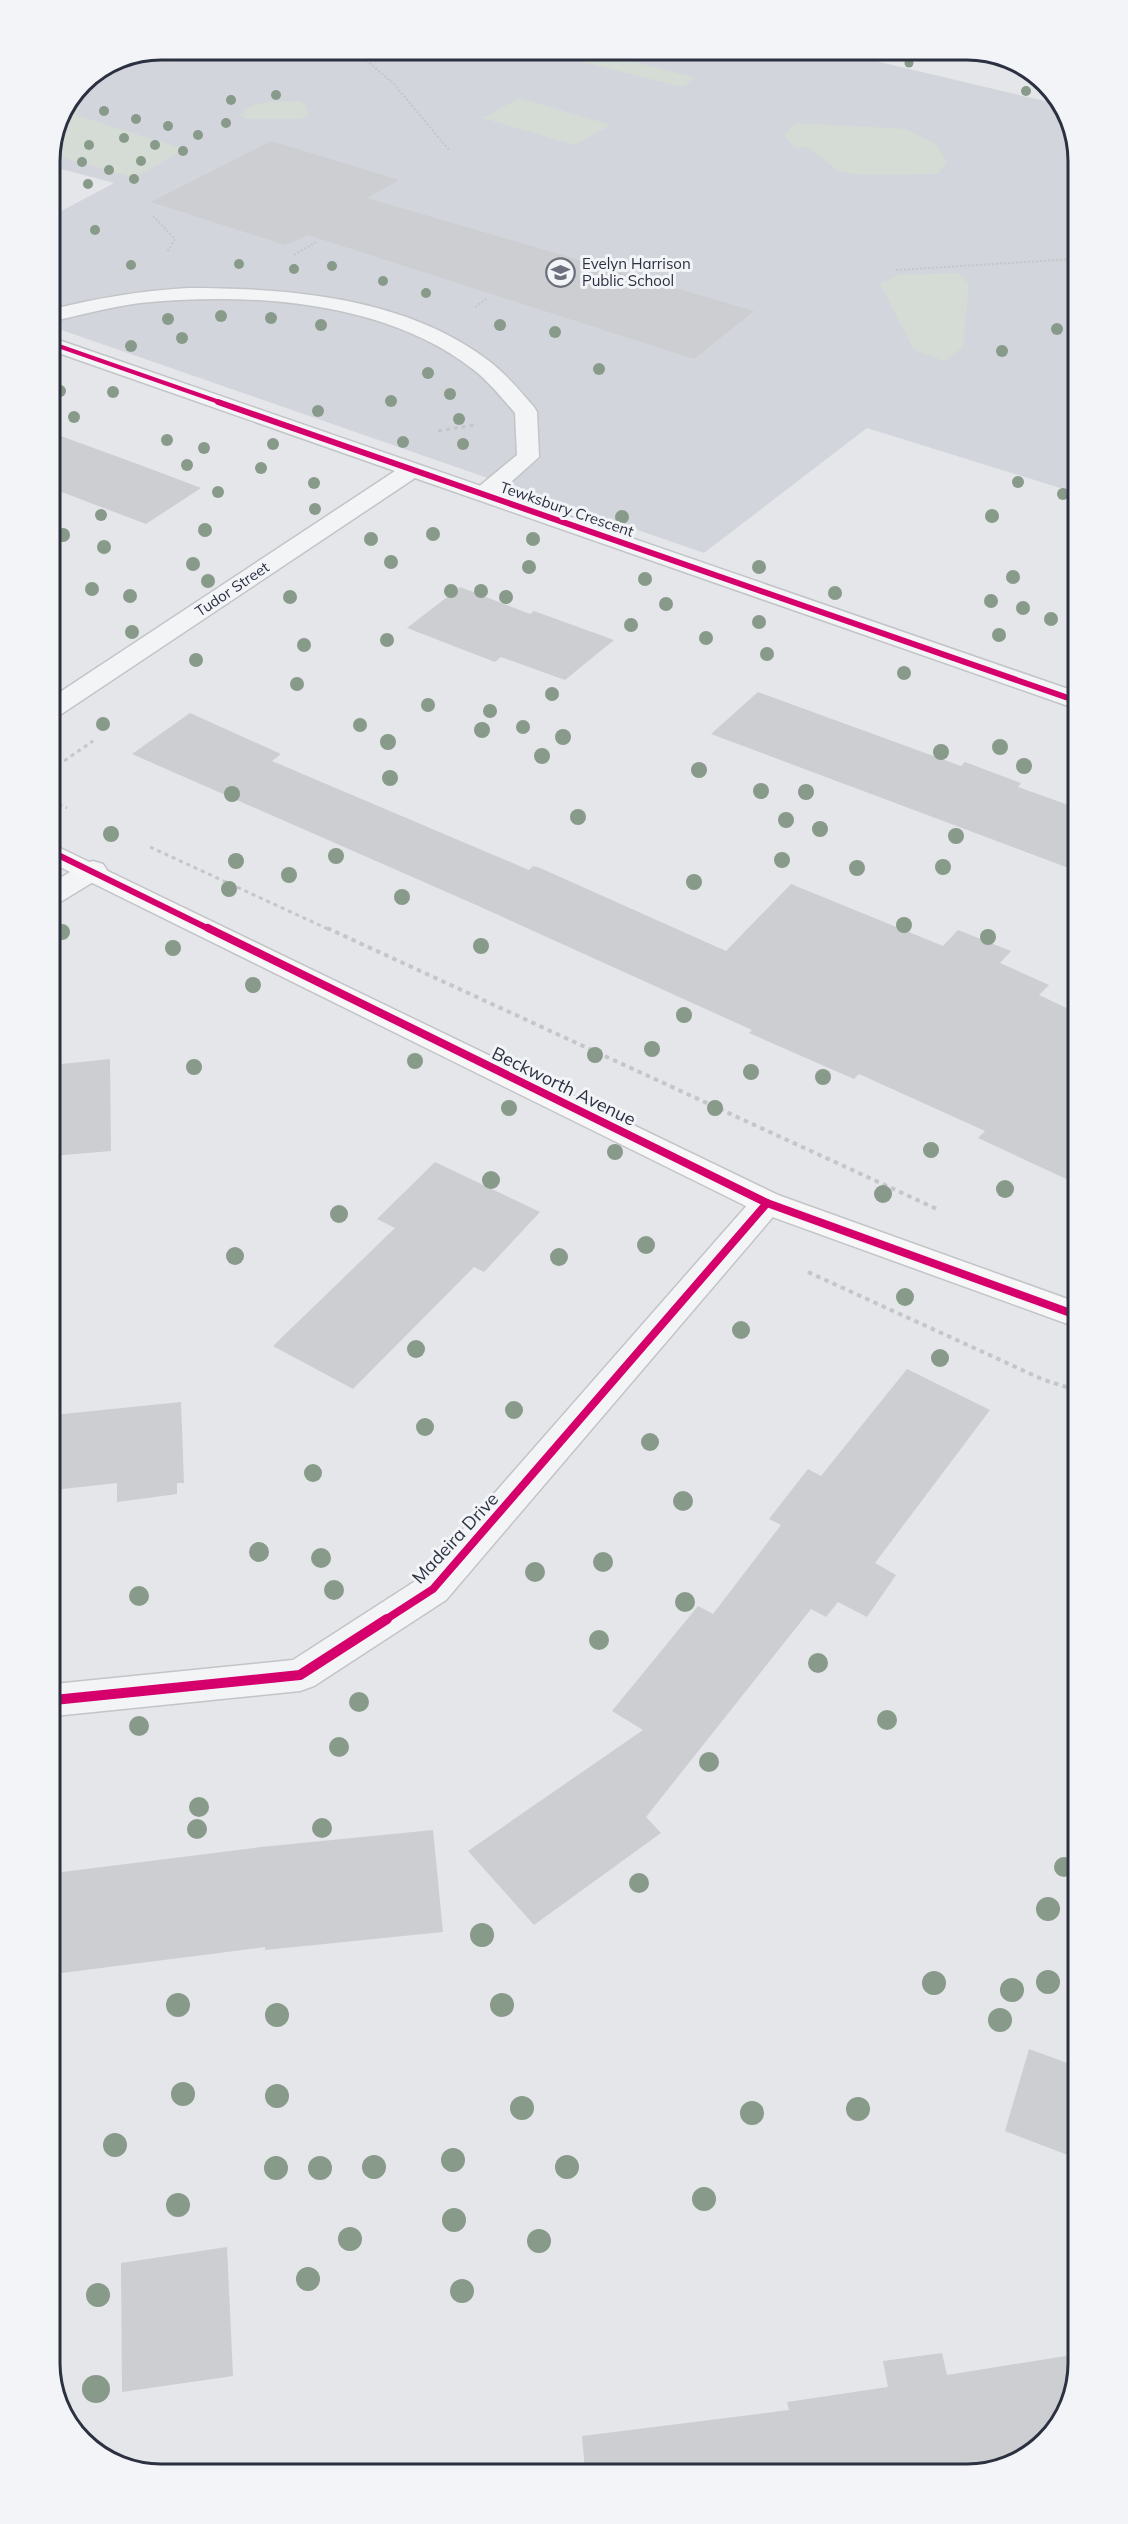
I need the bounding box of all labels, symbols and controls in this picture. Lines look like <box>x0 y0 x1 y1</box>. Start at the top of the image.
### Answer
place label: Evelyn Harrison Public School <box>582 254 691 290</box>
school or university icon: Evelyn Harrison Public School <box>545 256 577 288</box>
street label: Tewksbury Crescent <box>498 477 636 541</box>
street label: Tudor Street <box>191 557 273 621</box>
street label: Beckworth Avenue <box>488 1041 640 1131</box>
street label: Madeira Drive <box>407 1488 503 1588</box>

